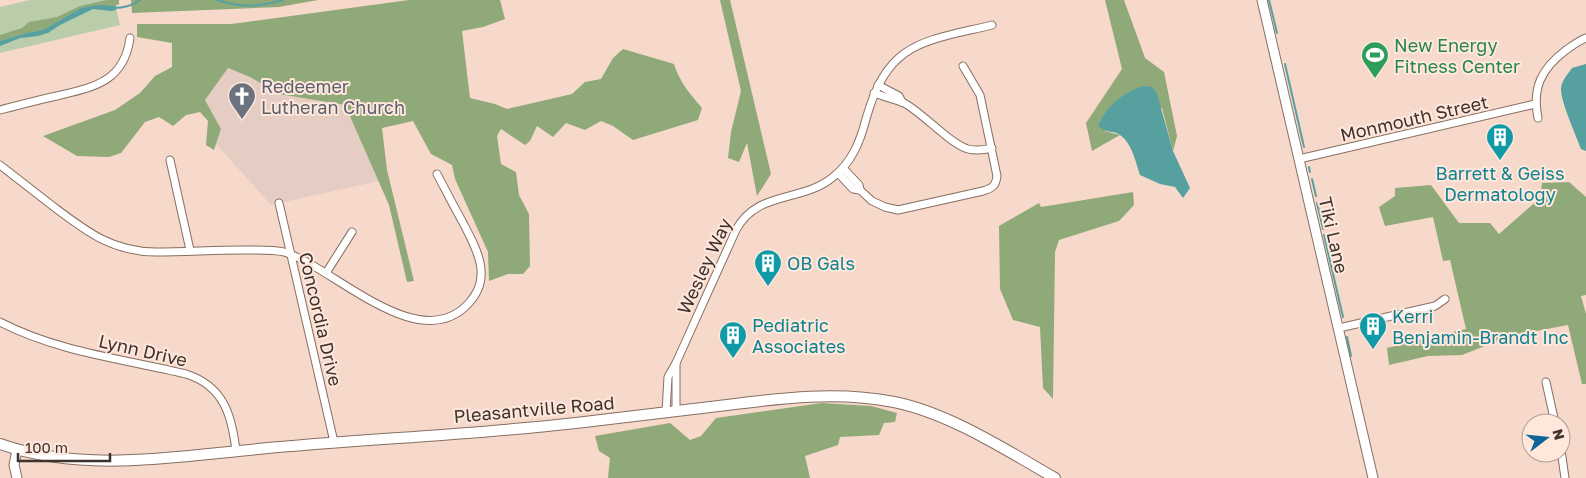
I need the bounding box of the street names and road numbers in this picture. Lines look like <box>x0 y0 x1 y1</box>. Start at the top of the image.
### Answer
street label: Monmouth Street <box>1338 90 1490 146</box>
street label: Tiki Lane <box>1315 195 1353 275</box>
street label: Wesley Way <box>672 215 736 317</box>
street label: Concordia Drive <box>295 250 347 388</box>
street label: Lynn Drive <box>97 329 189 371</box>
street label: Pleasantville Road <box>453 391 615 427</box>

